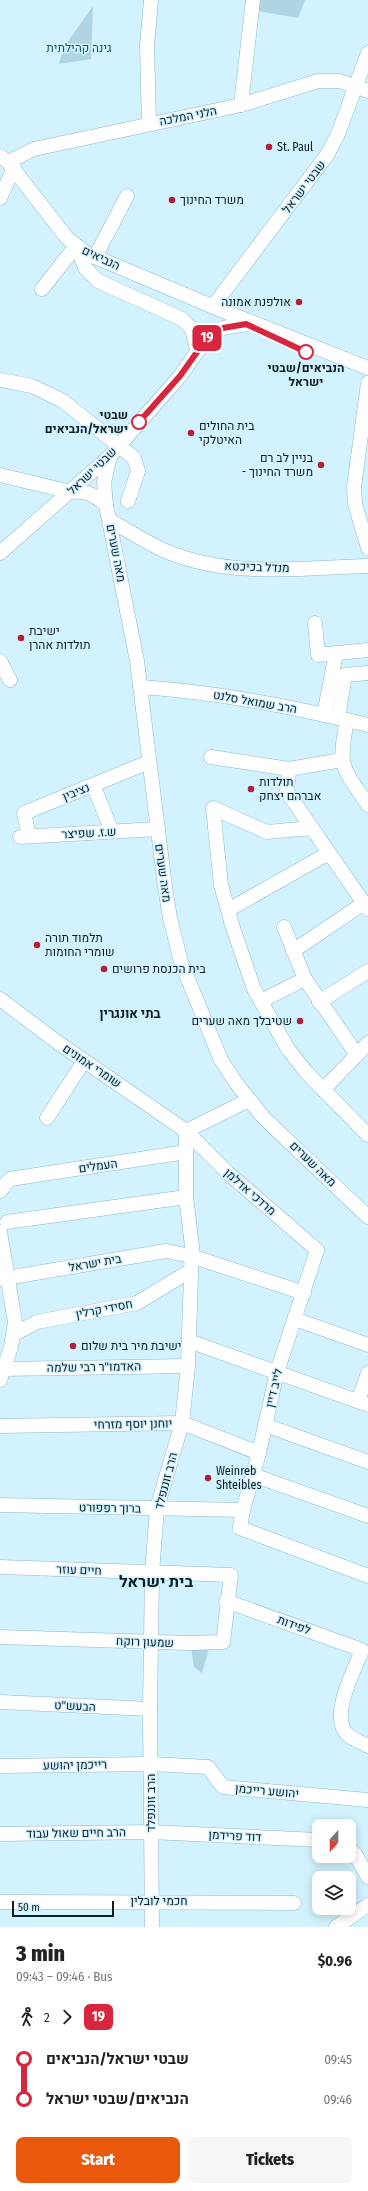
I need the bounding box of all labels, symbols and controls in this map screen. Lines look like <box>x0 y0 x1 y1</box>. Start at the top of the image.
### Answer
park label: גינה קהילתית <box>46 41 112 55</box>
street label: הלני המלכה <box>158 104 218 128</box>
place label: St. Paul <box>277 140 313 154</box>
marker: St. Paul <box>264 142 274 152</box>
street label: שבטי ישראל <box>280 158 328 216</box>
place label: משרד החינוך <box>180 193 244 207</box>
marker: משרד החינוך <box>167 195 177 205</box>
street label: הנביאים <box>80 243 122 273</box>
place label: אולפנת אמונה <box>221 295 291 309</box>
marker: אולפנת אמונה <box>294 297 304 307</box>
line badge: 19 <box>189 325 225 351</box>
text: 19 <box>200 329 214 346</box>
marker: הנביאים/שבטי ישראל <box>298 344 314 360</box>
place label: הנביאים/שבטי ישראל <box>268 361 344 389</box>
place label: שבטי ישראל/הנביאים <box>45 408 128 436</box>
marker: שבטי ישראל/הנביאים <box>131 414 147 430</box>
place label: בית החולים האיטלקי <box>199 419 255 447</box>
marker: בית החולים האיטלקי <box>186 428 196 438</box>
street label: שבטי ישראל <box>65 444 119 498</box>
place label: בניין לב רם - משרד החינוך <box>242 451 314 479</box>
marker: בניין לב רם - משרד החינוך <box>316 460 326 470</box>
street label: מאה שערים <box>104 523 128 583</box>
street label: מנדל בכיכטא <box>224 559 290 575</box>
place label: ישיבת תולדות אהרן <box>29 624 90 652</box>
marker: ישיבת תולדות אהרן <box>16 633 26 643</box>
street label: הרב שמואל סלנט <box>212 688 298 716</box>
place label: תולדות אברהם יצחק <box>259 775 322 803</box>
street label: נציבין <box>60 780 92 804</box>
marker: תולדות אברהם יצחק <box>246 784 256 794</box>
street label: ש.ז. שפיצר <box>61 825 117 841</box>
street label: מאה שערים <box>152 843 174 903</box>
place label: תלמוד תורה שומרי החומות <box>45 931 115 959</box>
marker: תלמוד תורה שומרי החומות <box>32 940 42 950</box>
place label: בית הכנסת פרושים <box>112 962 206 976</box>
marker: בית הכנסת פרושים <box>99 964 109 974</box>
district label: בתי אונגרין <box>99 1006 161 1021</box>
place label: שטיבלך מאה שערים <box>191 1014 292 1028</box>
marker: שטיבלך מאה שערים <box>295 1016 305 1026</box>
street label: שומרי אמונים <box>60 1041 124 1091</box>
street label: מאה שערים <box>287 1139 339 1189</box>
street label: העמלים <box>78 1156 118 1176</box>
street label: מרדכי אדלמן <box>221 1166 279 1218</box>
street label: בית ישראל <box>68 1251 123 1275</box>
street label: חסידי קרלין <box>74 1297 134 1321</box>
place label: ישיבת מיר בית שלום <box>81 1339 181 1353</box>
marker: ישיבת מיר בית שלום <box>68 1341 78 1351</box>
street label: האדמו"ר רבי שלמה <box>47 1359 141 1375</box>
street label: לייב דיין <box>263 1367 285 1409</box>
street label: יוחנן יוסף מזרחי <box>94 1416 172 1432</box>
street label: הרב זוננפלד <box>152 1451 180 1511</box>
place label: Weinreb Shteibles <box>216 1464 262 1492</box>
marker: Weinreb Shteibles <box>203 1473 213 1483</box>
street label: ברוך רפפורט <box>79 1500 142 1516</box>
street label: חיים עוזר <box>56 1562 102 1578</box>
district label: בית ישראל <box>119 1572 193 1591</box>
street label: לפידות <box>275 1613 313 1637</box>
street label: שמעון רוקח <box>116 1634 174 1650</box>
street label: הבעש"ט <box>54 1698 96 1714</box>
street label: רייכמן יהושע <box>43 1757 107 1773</box>
street label: הרב זוננפלד <box>144 1774 158 1832</box>
street label: יהושע רייכמן <box>234 1781 300 1801</box>
north arrow <box>312 1819 356 1863</box>
map controls <box>312 1819 356 1915</box>
street label: הרב חיים שאול עבוד <box>26 1825 126 1841</box>
street label: דוד פרידמן <box>208 1828 262 1844</box>
button: layers <box>312 1871 356 1915</box>
street label: חכמי לובלין <box>130 1894 188 1908</box>
scale bar <box>12 1899 114 1918</box>
text: 50 m <box>18 1901 40 1914</box>
text: 3 min <box>16 1940 65 1967</box>
text: $0.96 <box>318 1952 352 1970</box>
text: 09:43 – 09:46 · Bus <box>16 1969 113 1984</box>
icon: walk <box>16 2006 38 2028</box>
icon: forward <box>56 2006 78 2028</box>
text: 19 <box>92 2008 105 2025</box>
text: 2 <box>44 2010 50 2025</box>
text: שבטי ישראל/הנביאים <box>46 2050 189 2068</box>
text: 09:45 <box>324 2052 352 2067</box>
text: הנביאים/שבטי ישראל <box>46 2090 189 2108</box>
text: 09:46 <box>324 2092 352 2107</box>
button: Start <box>16 2137 180 2183</box>
button: Tickets <box>188 2137 352 2183</box>

